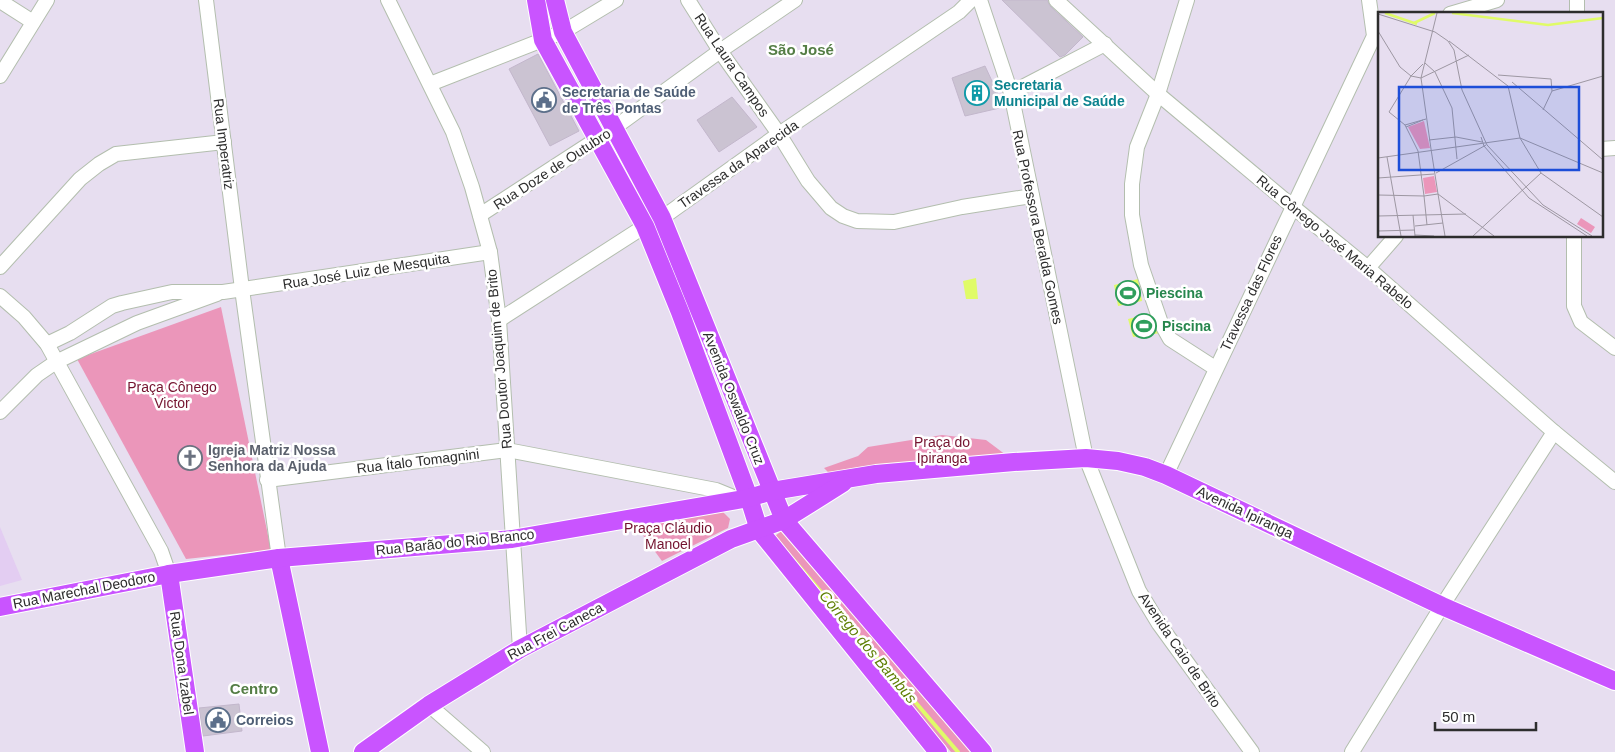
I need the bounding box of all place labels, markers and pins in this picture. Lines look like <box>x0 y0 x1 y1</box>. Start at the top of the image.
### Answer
place label: Secretaria Municipal de Saúde <box>994 77 1125 109</box>
building icon: Secretaria Municipal de Saúde <box>964 80 990 106</box>
place label: Secretaria de Saúde de Três Pontas <box>562 84 696 116</box>
public building icon: Secretaria de Saúde de Três Pontas <box>531 87 557 113</box>
sports icon: Piescina <box>1115 280 1141 306</box>
place label: Piescina <box>1146 285 1203 301</box>
sports icon: Piscina <box>1131 313 1157 339</box>
place label: Piscina <box>1162 318 1211 334</box>
place label: Igreja Matriz Nossa Senhora da Ajuda <box>208 442 336 474</box>
church icon: Igreja Matriz Nossa Senhora da Ajuda <box>177 445 203 471</box>
public building icon: Correios <box>205 707 231 733</box>
place label: Correios <box>236 712 294 728</box>

